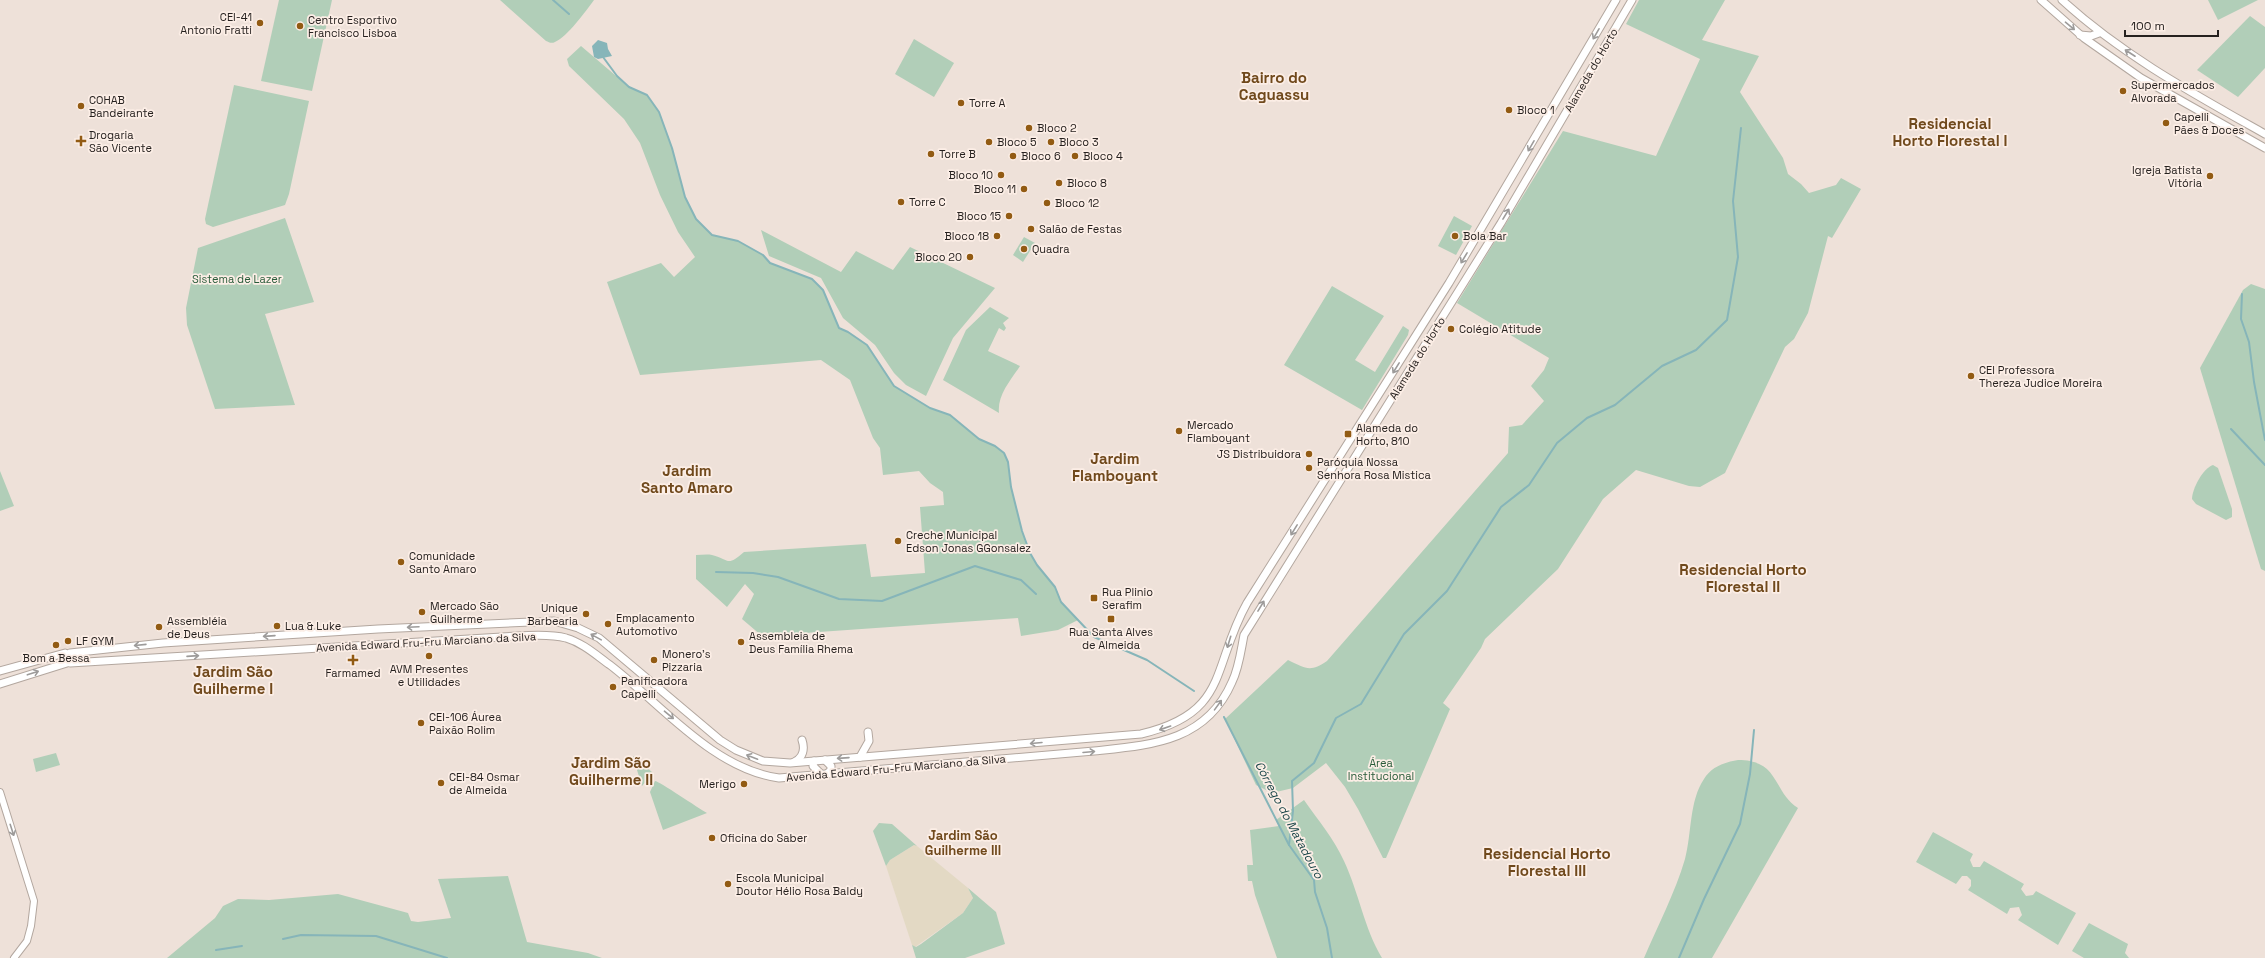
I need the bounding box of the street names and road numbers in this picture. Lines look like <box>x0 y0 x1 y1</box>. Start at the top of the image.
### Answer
street label: Alameda do Horto <box>1561 25 1621 115</box>
street label: Alameda do Horto <box>1386 314 1448 402</box>
street label: Avenida Edward Fru-Fru Marciano da Silva <box>316 629 537 655</box>
street label: Avenida Edward Fru-Fru Marciano da Silva <box>786 751 1007 785</box>

